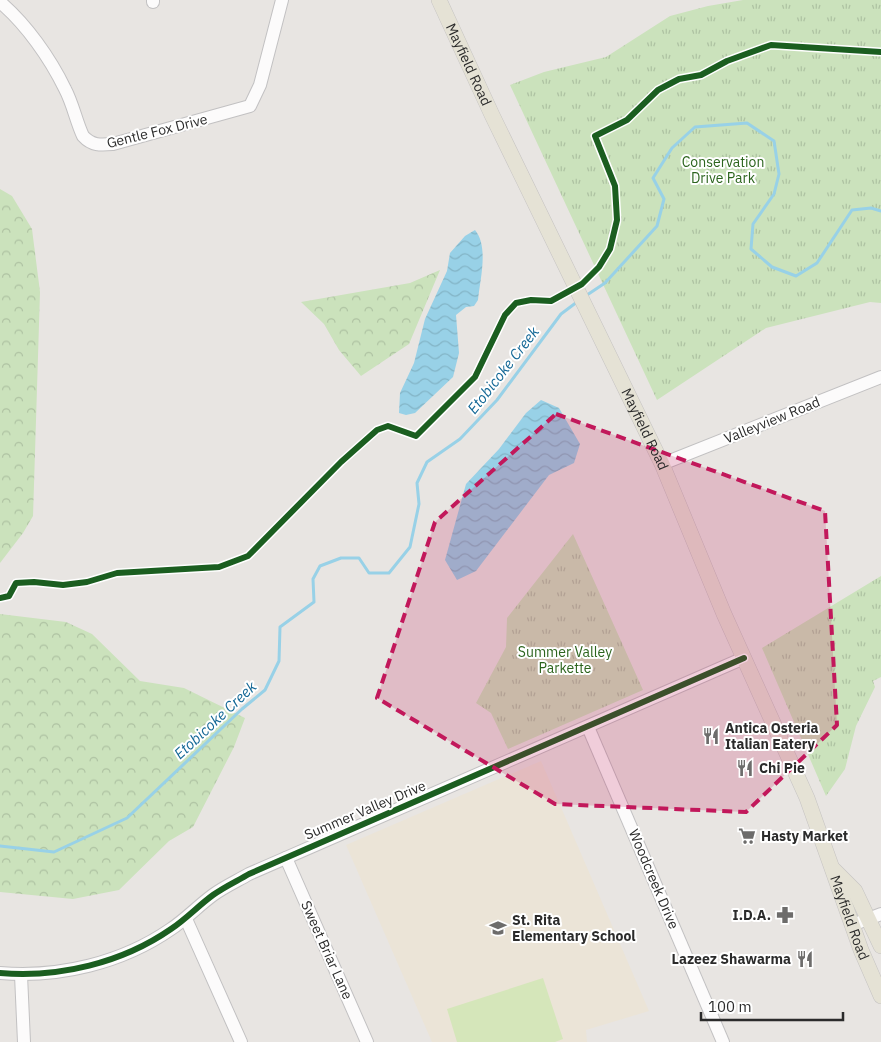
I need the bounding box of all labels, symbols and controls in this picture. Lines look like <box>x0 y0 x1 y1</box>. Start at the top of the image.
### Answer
street label: Mayfield Road <box>442 20 495 109</box>
street label: Gentle Fox Drive <box>105 110 210 152</box>
park label: Conservation Drive Park <box>682 153 764 187</box>
water label: Etobicoke Creek <box>463 322 543 417</box>
street label: Mayfield Road <box>617 385 672 473</box>
street label: Valleyview Road <box>721 393 823 447</box>
park label: Summer Valley Parkette <box>518 643 612 677</box>
water label: Etobicoke Creek <box>170 677 260 763</box>
place label: Antica Osteria Italian Eatery <box>725 719 819 753</box>
restaurant icon: Antica Osteria Italian Eatery <box>701 726 721 746</box>
restaurant icon: Chi Pie <box>735 758 755 778</box>
place label: Chi Pie <box>759 759 805 777</box>
street label: Summer Valley Drive <box>302 776 429 844</box>
street label: Woodcreek Drive <box>625 826 683 932</box>
supermarket icon: Hasty Market <box>737 826 757 846</box>
place label: Hasty Market <box>761 827 848 845</box>
street label: Mayfield Road <box>826 873 873 963</box>
street label: Sweet Briar Lane <box>297 898 357 1002</box>
pharmacy icon: I.D.A. <box>775 905 795 925</box>
place label: I.D.A. <box>733 906 771 924</box>
place label: St. Rita Elementary School <box>512 911 636 945</box>
school or university icon: St. Rita Elementary School <box>488 918 508 938</box>
restaurant icon: Lazeez Shawarma <box>795 949 815 969</box>
place label: Lazeez Shawarma <box>672 950 791 968</box>
scale bar <box>701 990 844 1022</box>
text: 100 m <box>708 997 752 1016</box>

